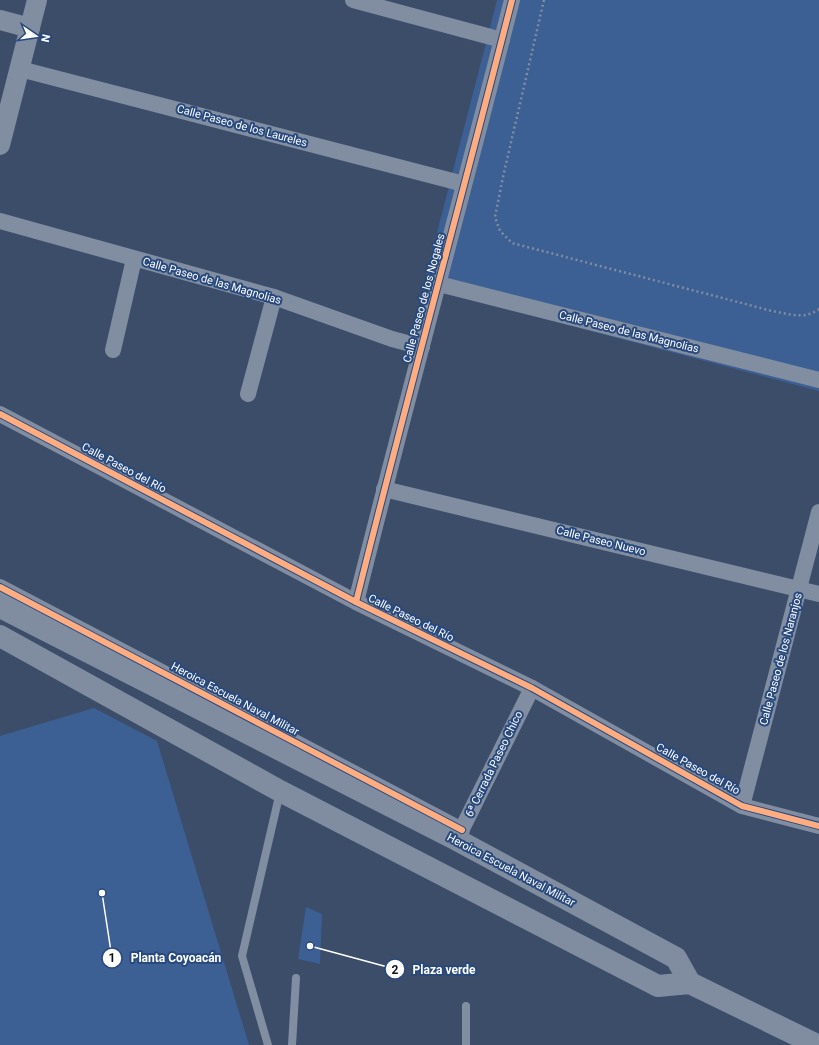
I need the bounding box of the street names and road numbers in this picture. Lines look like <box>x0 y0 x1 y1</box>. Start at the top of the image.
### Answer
street label: Calle Paseo de los Laureles <box>176 102 309 150</box>
street label: Calle Paseo de los Nogales <box>401 232 448 364</box>
street label: Calle Paseo de las Magnolias <box>141 255 283 307</box>
street label: Calle Paseo de las Magnolias <box>558 308 700 356</box>
street label: Calle Paseo del Río <box>80 440 168 496</box>
street label: Calle Paseo Nuevo <box>555 524 647 558</box>
street label: Calle Paseo de los Naranjos <box>757 591 805 727</box>
street label: Calle Paseo del Río <box>366 592 456 644</box>
street label: Heroica Escuela Naval Militar <box>169 660 301 738</box>
street label: 6ª Cerrada Paseo Chico <box>463 709 525 819</box>
street label: Calle Paseo del Río <box>654 741 742 797</box>
street label: Heroica Escuela Naval Militar <box>445 831 577 909</box>

